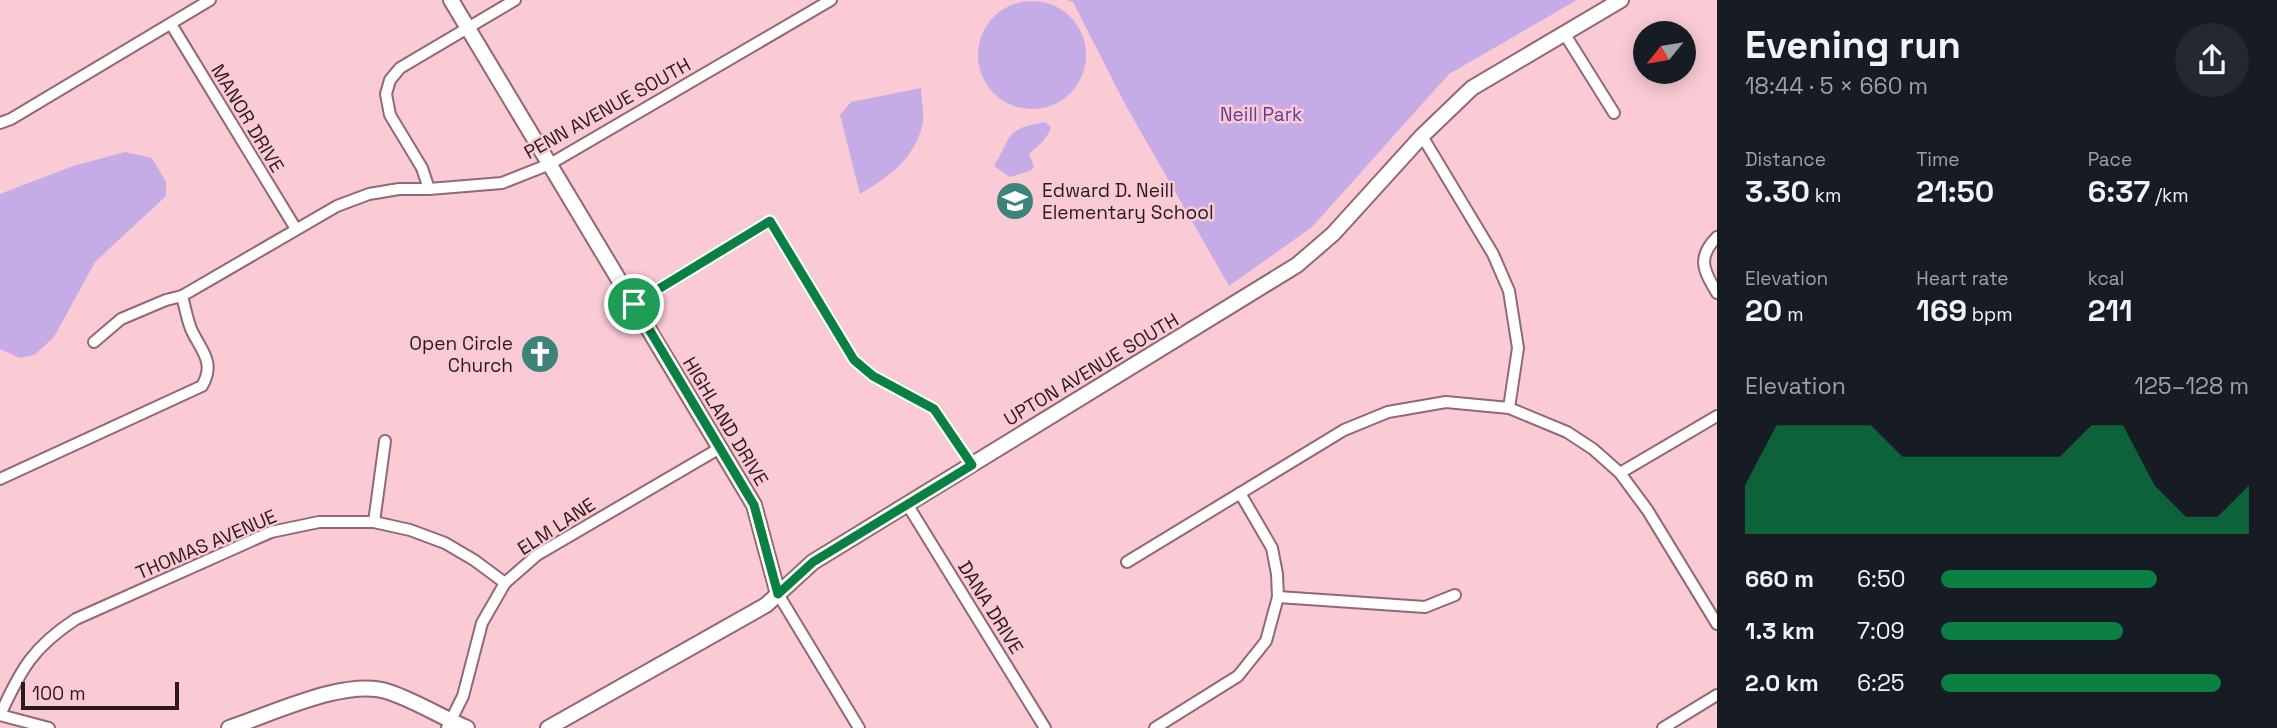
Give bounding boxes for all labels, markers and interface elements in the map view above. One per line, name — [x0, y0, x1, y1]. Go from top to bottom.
north arrow — [1633, 21, 1696, 84]
map controls — [1633, 21, 1696, 84]
text: Evening run — [1745, 21, 1961, 69]
button: share — [2175, 23, 2249, 97]
street label: PENN AVENUE SOUTH — [519, 52, 695, 165]
street label: MANOR DRIVE — [205, 59, 290, 177]
text: 18:44 · 5 × 660 m — [1745, 71, 1928, 101]
park label: Neill Park — [1220, 102, 1302, 127]
text: Distance — [1745, 147, 1826, 172]
text: Time — [1916, 147, 1960, 172]
text: Pace — [2088, 147, 2132, 172]
text: 3.30 — [1745, 172, 1810, 211]
text: 21:50 — [1916, 172, 1994, 211]
text: 6:37 — [2088, 172, 2150, 211]
place label: Edward D. Neill Elementary School — [1042, 178, 1214, 225]
school or university icon: Edward D. Neill Elementary School — [994, 180, 1036, 222]
text: km — [1810, 183, 1841, 208]
text: /km — [2150, 183, 2188, 208]
text: Elevation — [1745, 266, 1828, 291]
text: Heart rate — [1916, 266, 2009, 291]
text: kcal — [2088, 266, 2124, 291]
pin — [604, 274, 664, 334]
icon: arrive — [615, 285, 653, 323]
text: 20 — [1745, 291, 1782, 330]
text: 169 — [1916, 291, 1967, 330]
text: 211 — [2088, 291, 2133, 330]
text: m — [1782, 302, 1804, 327]
text: bpm — [1967, 302, 2013, 327]
street label: UPTON AVENUE SOUTH — [999, 307, 1183, 432]
place label: Open Circle Church — [409, 331, 513, 378]
church icon: Open Circle Church — [519, 333, 561, 375]
street label: HIGHLAND DRIVE — [677, 352, 774, 490]
text: Elevation — [1745, 371, 1846, 401]
text: 125–128 m — [2134, 371, 2249, 401]
street label: ELM LANE — [513, 492, 600, 561]
street label: THOMAS AVENUE — [132, 504, 280, 585]
street label: DANA DRIVE — [952, 556, 1029, 659]
text: 660 m — [1745, 564, 1814, 594]
text: 6:50 — [1857, 564, 1905, 594]
text: 1.3 km — [1745, 616, 1815, 646]
text: 7:09 — [1857, 616, 1905, 646]
text: 2.0 km — [1745, 668, 1819, 698]
text: 6:25 — [1857, 668, 1905, 698]
scale bar — [21, 679, 178, 711]
text: 100 m — [32, 681, 86, 706]

